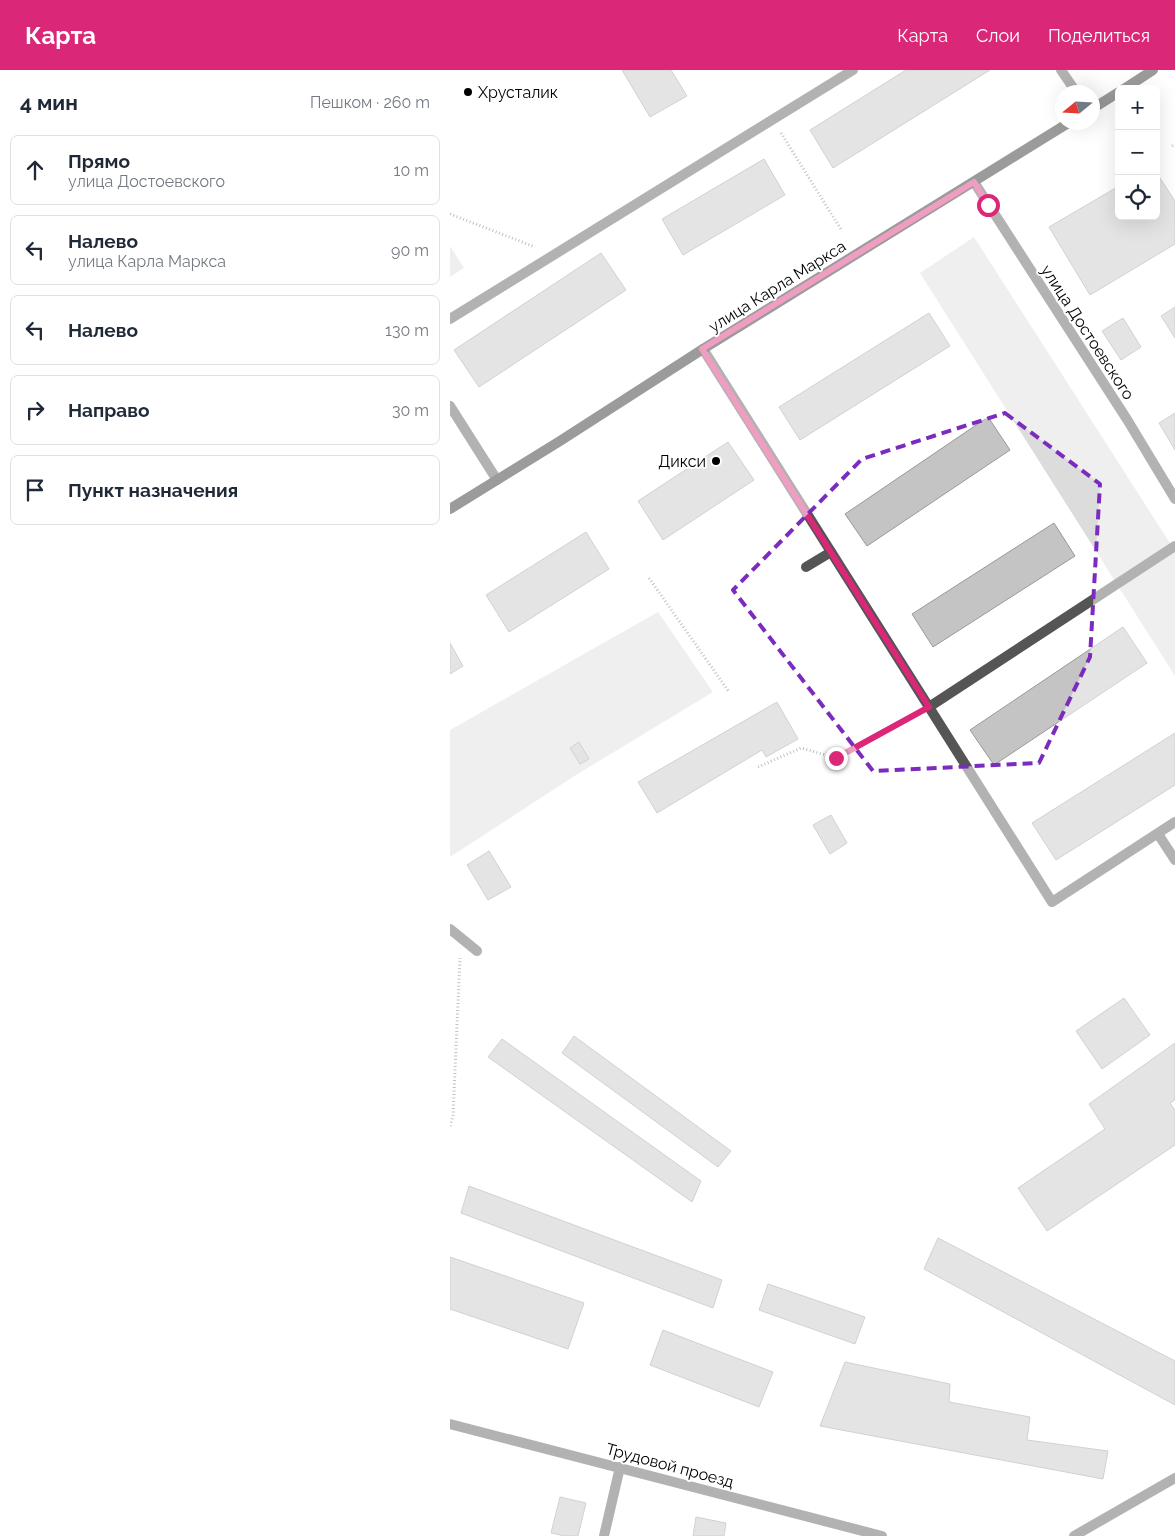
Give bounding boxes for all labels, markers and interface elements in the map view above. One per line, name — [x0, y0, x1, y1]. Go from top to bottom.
text: Карта — [25, 21, 96, 50]
text: Карта — [897, 25, 948, 46]
text: Слои — [976, 25, 1020, 46]
text: Поделиться — [1048, 25, 1150, 46]
place label: Хрусталик — [478, 83, 558, 102]
north arrow — [1055, 85, 1100, 130]
map controls — [1115, 85, 1160, 220]
button: + — [1115, 85, 1160, 130]
marker: Хрусталик — [462, 86, 474, 98]
text: 4 мин — [20, 90, 78, 115]
text: Пешком · 260 m — [310, 93, 430, 112]
button: − — [1115, 130, 1160, 175]
text: Прямо — [68, 150, 130, 172]
icon: ahead — [21, 156, 49, 184]
text: 10 m — [394, 161, 429, 180]
text: улица Достоевского — [68, 172, 225, 191]
button: locate — [1115, 175, 1160, 220]
route start — [977, 194, 1000, 217]
text: Налево — [68, 230, 138, 252]
icon: left — [21, 236, 49, 264]
street label: улица Карла Маркса — [705, 237, 849, 336]
text: 90 m — [391, 241, 429, 260]
text: улица Карла Маркса — [68, 252, 226, 271]
street label: улица Достоевского — [1037, 261, 1138, 403]
icon: left — [21, 316, 49, 344]
text: Налево — [68, 319, 138, 341]
text: 130 m — [385, 321, 429, 340]
icon: right — [21, 396, 49, 424]
text: Направо — [68, 399, 149, 421]
text: 30 m — [392, 401, 429, 420]
place label: Дикси — [658, 452, 706, 471]
marker: Дикси — [710, 455, 722, 467]
icon: arrive — [21, 476, 49, 504]
text: Пункт назначения — [68, 479, 238, 501]
route end — [825, 747, 848, 770]
street label: Трудовой проезд — [604, 1439, 736, 1492]

